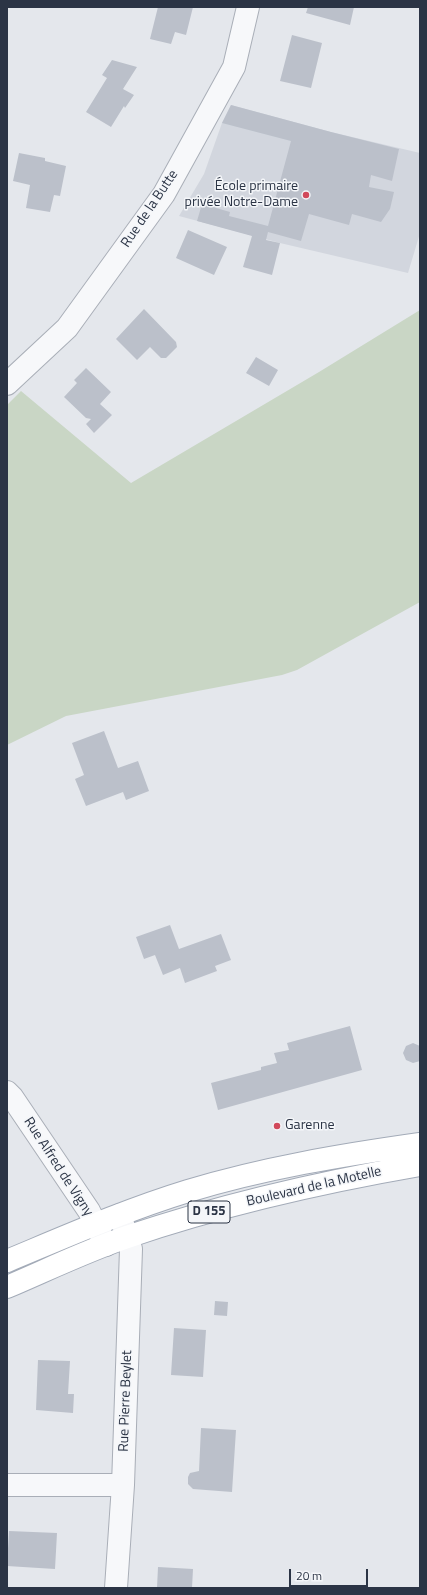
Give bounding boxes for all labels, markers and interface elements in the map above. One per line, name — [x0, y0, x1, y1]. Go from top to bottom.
street label: Rue de la Butte — [118, 167, 182, 251]
place label: École primaire privée Notre-Dame — [185, 179, 298, 212]
marker: École primaire privée Notre-Dame — [301, 190, 311, 200]
street label: Rue Alfred de Vigny — [20, 1114, 96, 1220]
place label: Garenne — [285, 1118, 335, 1134]
marker: Garenne — [272, 1121, 282, 1131]
street label: Boulevard de la Motelle — [245, 1163, 383, 1211]
road number: D 155 — [188, 1201, 230, 1223]
street label: Rue Pierre Beylet — [116, 1350, 136, 1452]
scale bar — [291, 1561, 370, 1587]
text: 20 m — [296, 1566, 322, 1585]

